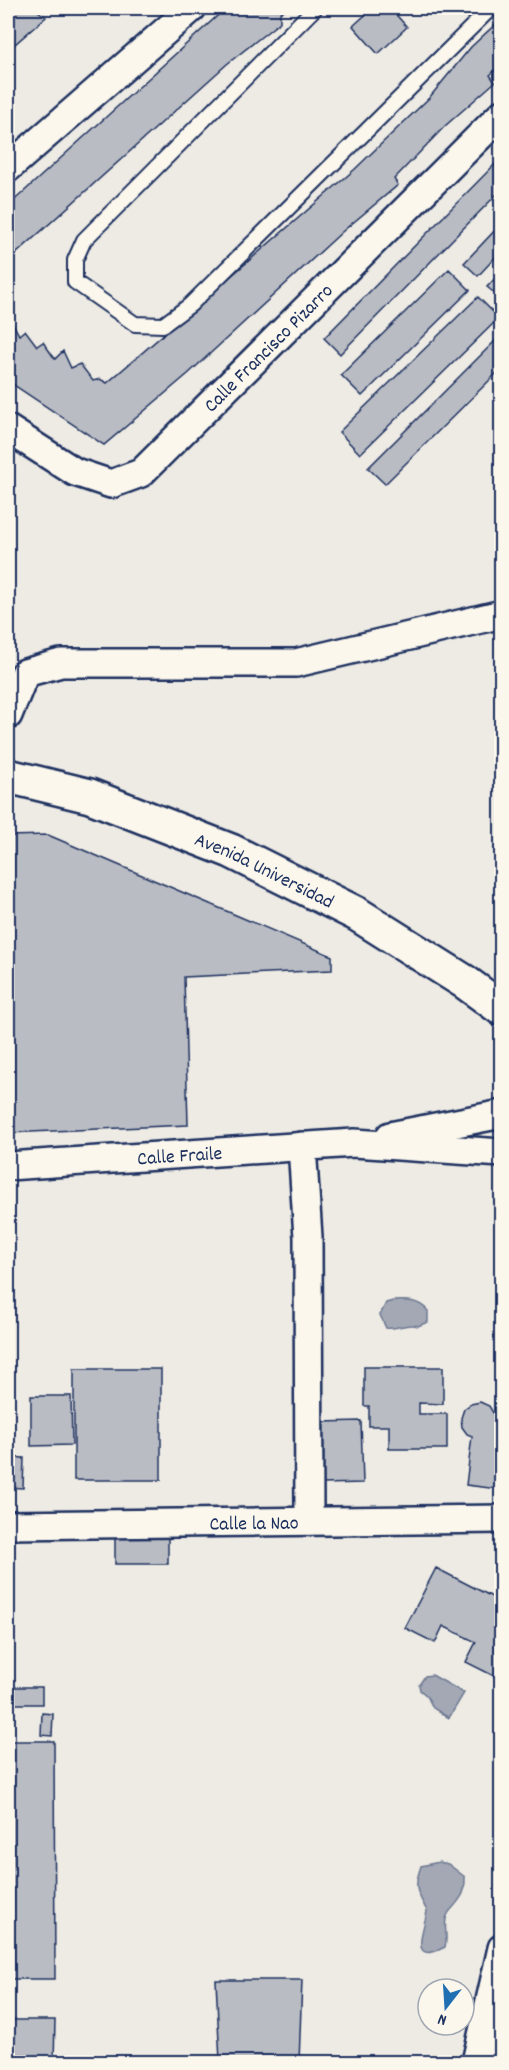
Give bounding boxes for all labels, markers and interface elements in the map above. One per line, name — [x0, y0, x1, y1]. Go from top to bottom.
street label: Calle Francisco Pizarro — [199, 278, 341, 420]
street label: Avenida Universidad — [190, 827, 338, 917]
street label: Calle Fraile — [136, 1141, 223, 1174]
street label: Calle la Nao — [209, 1510, 299, 1540]
north arrow — [416, 1977, 476, 2037]
text: N — [435, 2007, 449, 2031]

